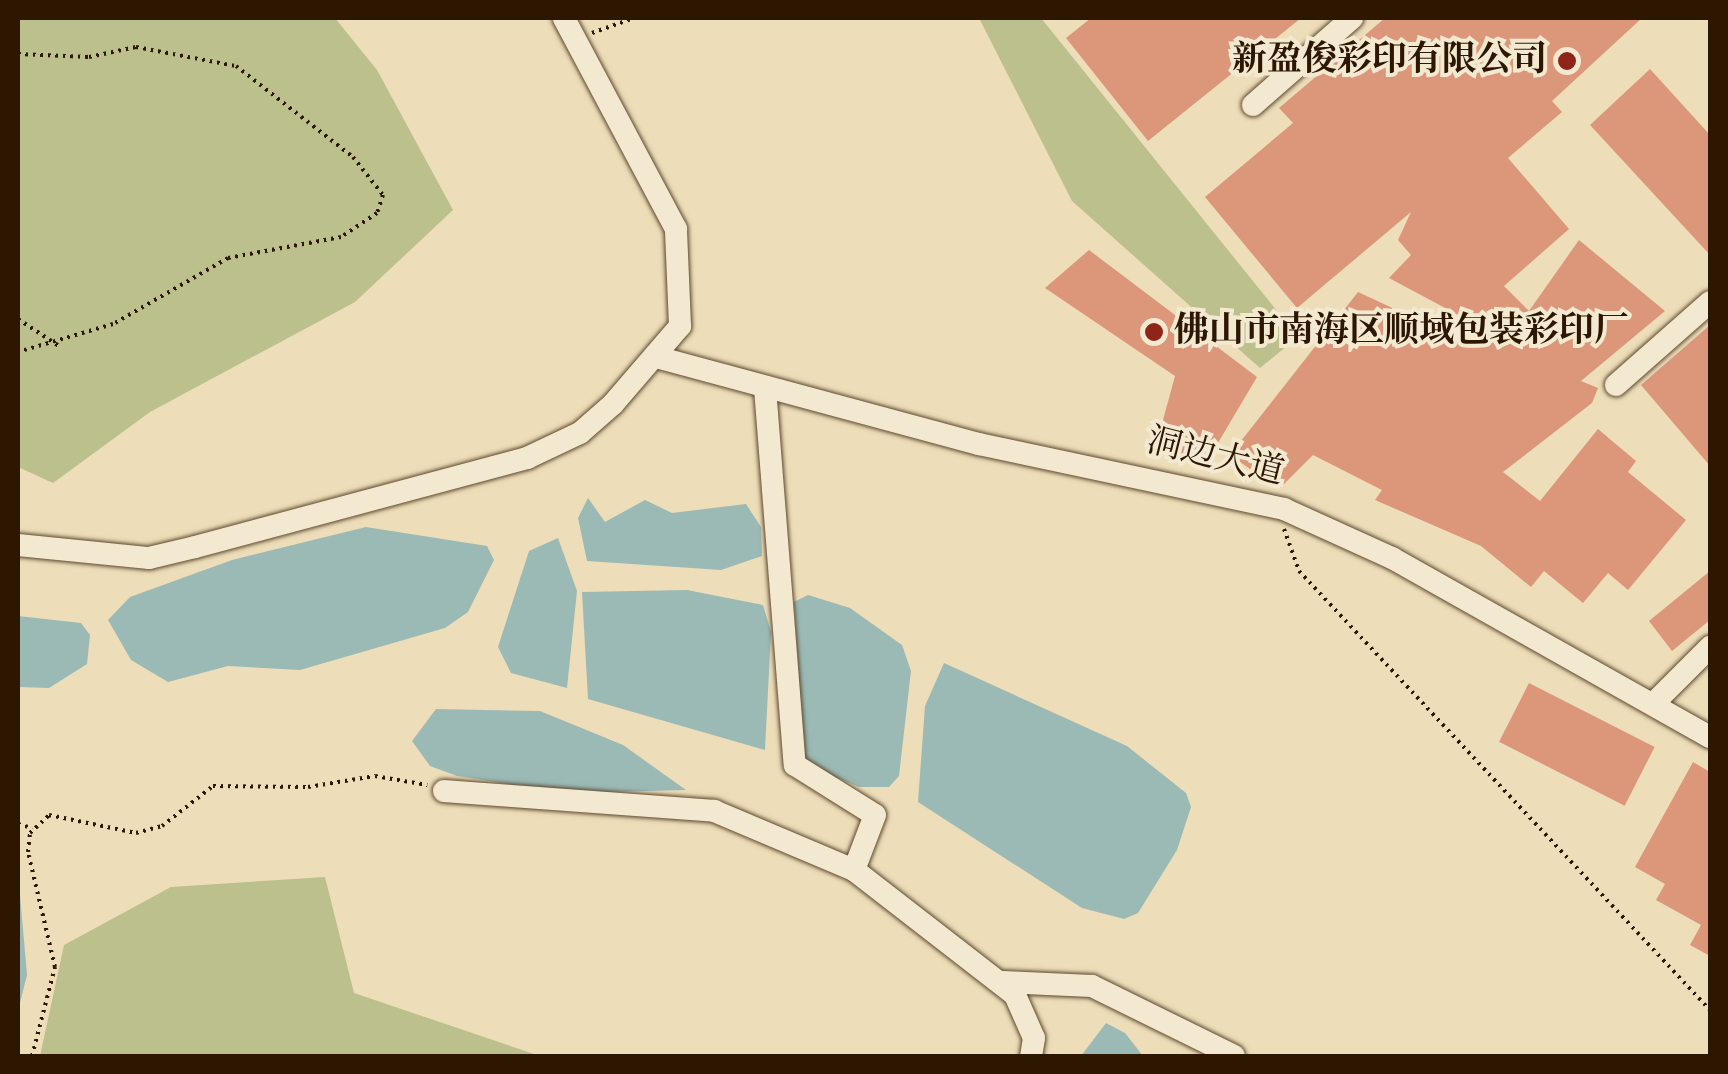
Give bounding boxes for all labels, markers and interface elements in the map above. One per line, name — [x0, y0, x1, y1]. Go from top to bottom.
place label: 新盈俊彩印有限公司 — [1232, 40, 1547, 82]
marker: 新盈俊彩印有限公司 — [1556, 50, 1578, 72]
place label: 佛山市南海区顺域包装彩印厂 — [1174, 311, 1629, 353]
marker: 佛山市南海区顺域包装彩印厂 — [1143, 321, 1165, 343]
street label: 洞边大道 — [1142, 421, 1288, 495]

